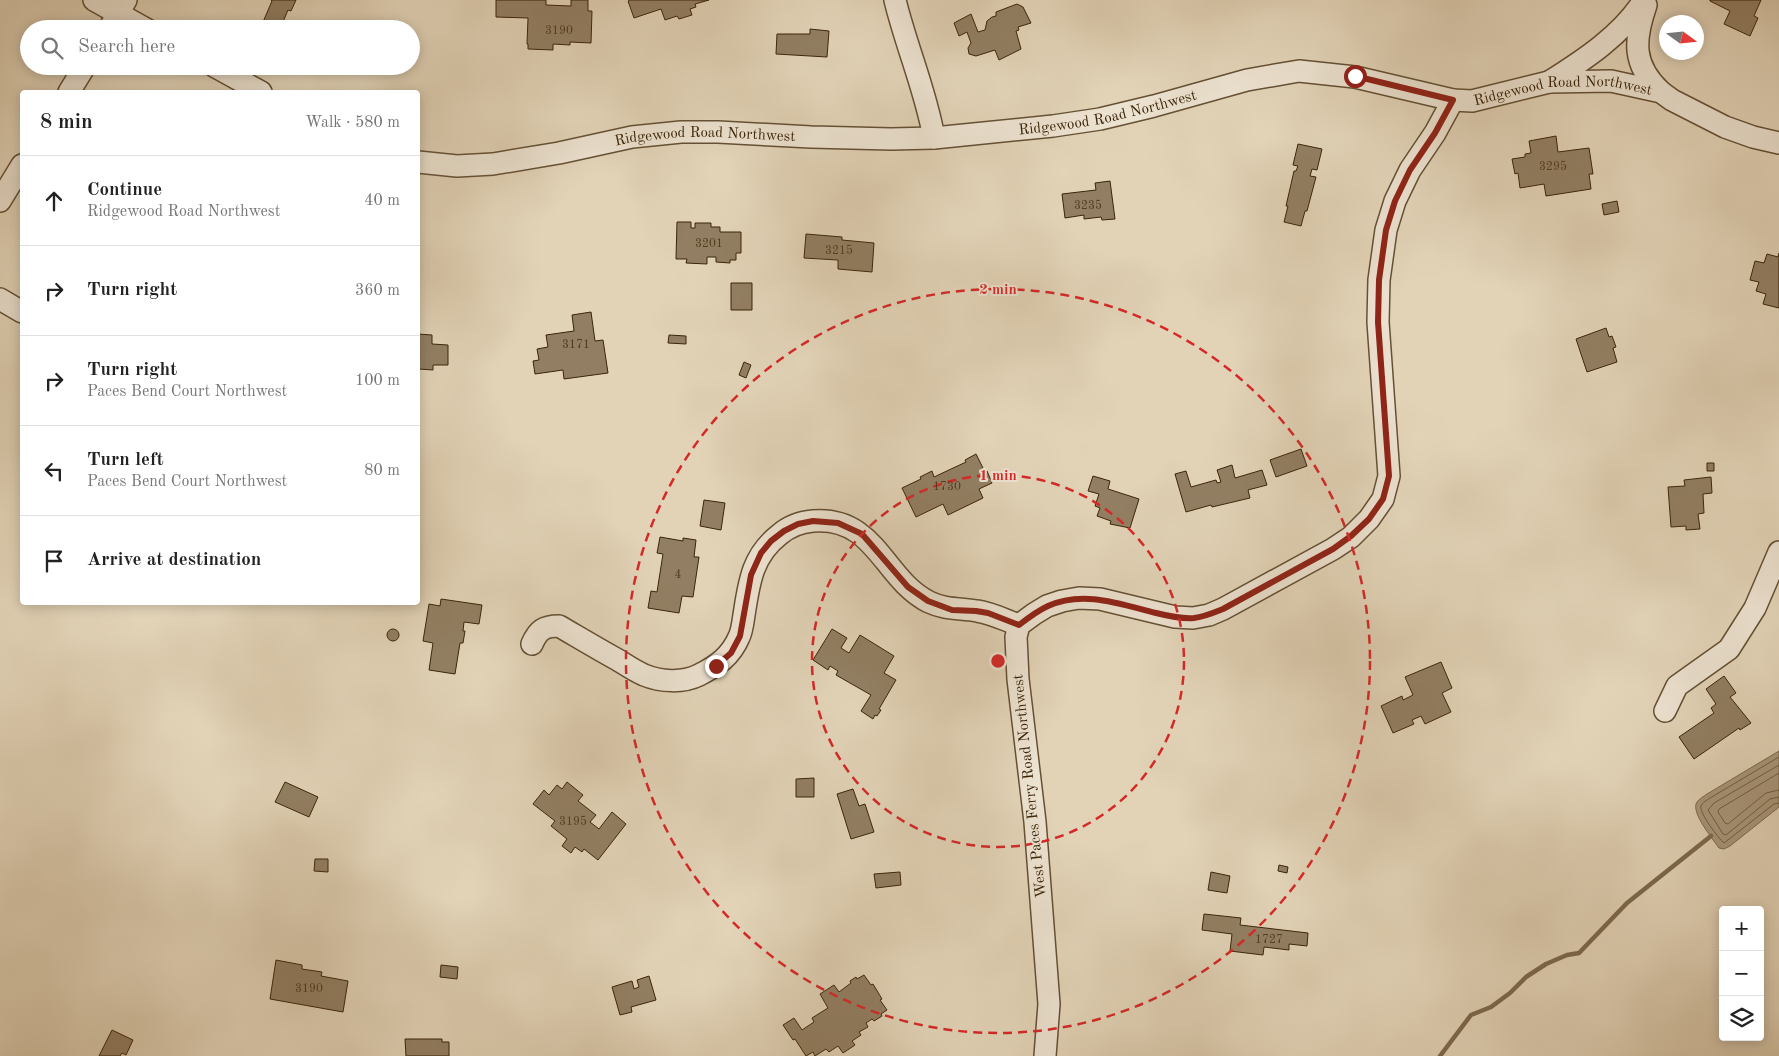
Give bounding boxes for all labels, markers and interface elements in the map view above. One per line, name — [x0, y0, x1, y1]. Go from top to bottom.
north arrow — [1659, 15, 1704, 60]
search box — [20, 20, 420, 75]
house number: 3190 — [545, 25, 573, 37]
icon: search — [38, 34, 66, 62]
text: Search here — [78, 38, 175, 57]
route start — [1344, 65, 1367, 88]
street label: Ridgewood Road Northwest — [1472, 75, 1653, 109]
street label: Ridgewood Road Northwest — [1018, 88, 1199, 138]
text: 8 min — [40, 112, 93, 133]
text: Walk · 580 m — [305, 115, 400, 131]
street label: Ridgewood Road Northwest — [614, 126, 796, 150]
house number: 3295 — [1539, 160, 1567, 173]
text: Continue — [87, 181, 162, 200]
icon: ahead — [40, 187, 68, 215]
text: 40 m — [364, 193, 400, 209]
house number: 3235 — [1074, 199, 1102, 212]
text: Ridgewood Road Northwest — [87, 204, 280, 220]
house number: 3201 — [695, 238, 723, 250]
house number: 3215 — [825, 244, 853, 257]
icon: right — [40, 277, 68, 305]
text: Turn right — [87, 281, 177, 300]
text: 360 m — [355, 283, 400, 299]
text: 2 min — [979, 283, 1017, 298]
house number: 3171 — [562, 339, 590, 351]
text: Turn right — [87, 361, 177, 380]
icon: right — [40, 367, 68, 395]
text: 100 m — [355, 373, 400, 389]
text: Paces Bend Court Northwest — [87, 384, 287, 400]
text: Turn left — [87, 451, 164, 470]
icon: left — [40, 457, 68, 485]
text: 80 m — [364, 463, 400, 479]
text: 1 min — [979, 469, 1017, 484]
text: Paces Bend Court Northwest — [87, 474, 287, 490]
house number: 1730 — [933, 481, 961, 493]
icon: arrive — [40, 547, 68, 575]
text: Arrive at destination — [87, 551, 261, 570]
house number: 4 — [675, 569, 682, 581]
centre of rings — [989, 652, 1007, 670]
route end — [705, 655, 728, 678]
street label: West Paces Ferry Road Northwest — [1011, 673, 1050, 898]
house number: 3195 — [559, 815, 587, 828]
map controls — [1719, 906, 1764, 1041]
button: + — [1719, 906, 1764, 951]
house number: 1727 — [1255, 934, 1283, 946]
button: − — [1719, 951, 1764, 996]
house number: 3190 — [295, 983, 323, 995]
button: layers — [1719, 996, 1764, 1041]

